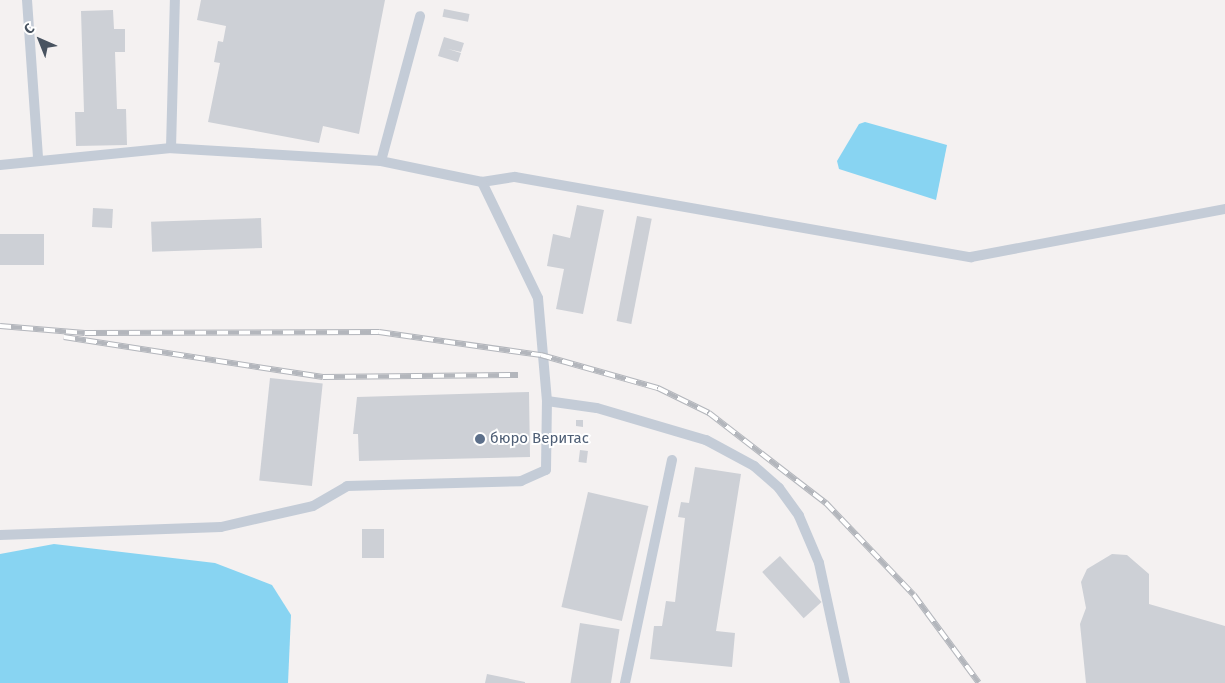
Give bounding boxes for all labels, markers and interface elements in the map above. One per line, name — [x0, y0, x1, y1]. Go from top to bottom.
north arrow — [15, 15, 65, 65]
text: С — [20, 20, 38, 38]
place label: бюро Веритас — [490, 430, 589, 448]
marker: бюро Веритас — [474, 433, 486, 445]

